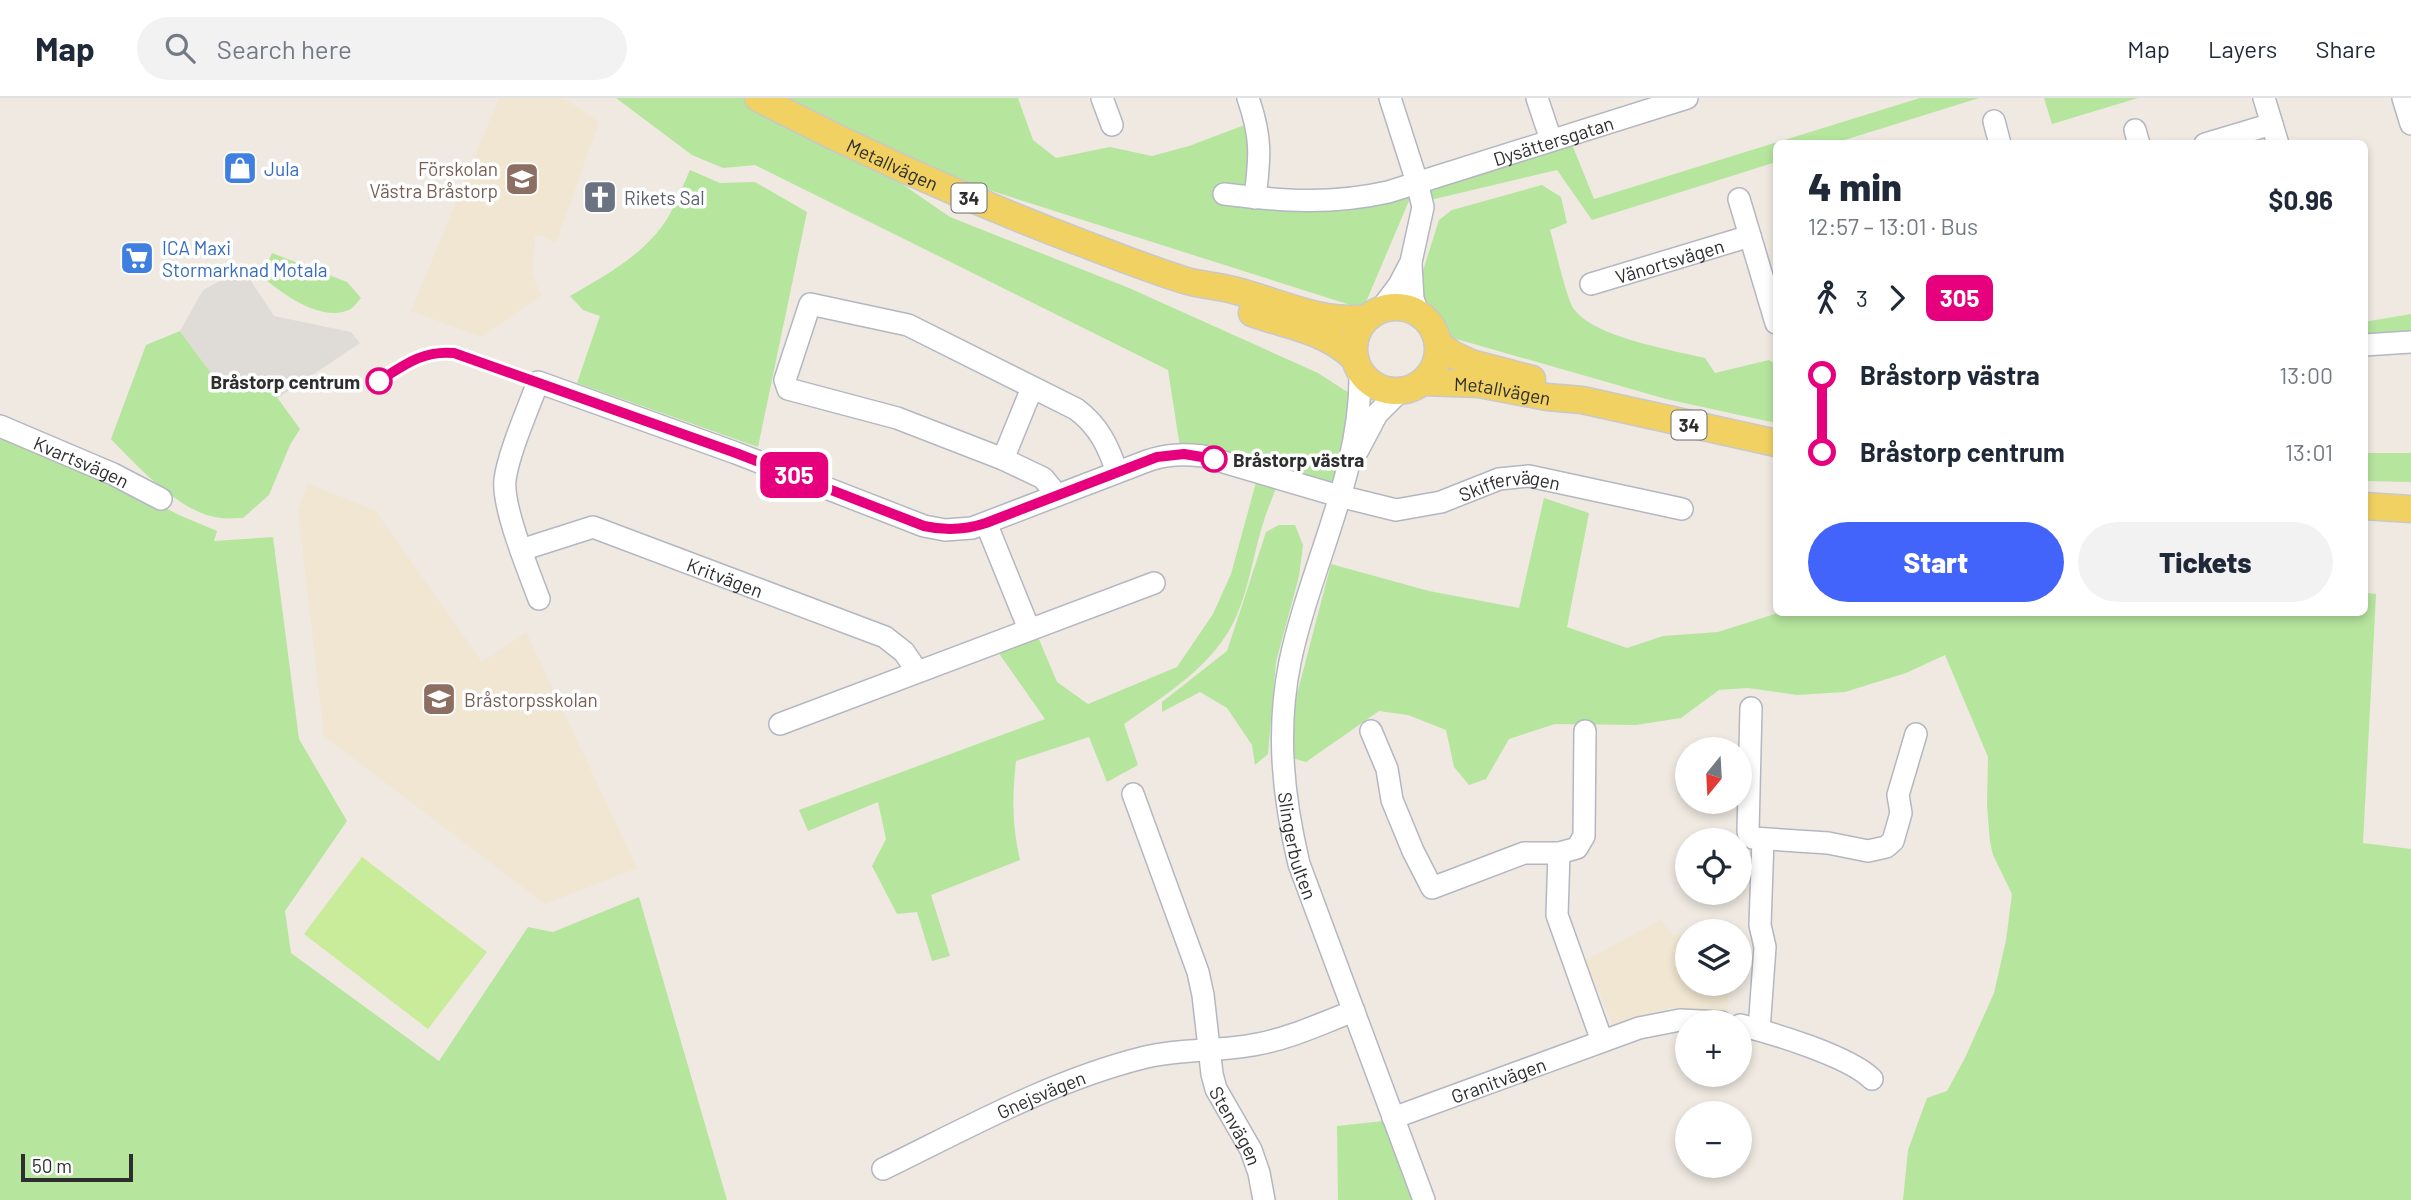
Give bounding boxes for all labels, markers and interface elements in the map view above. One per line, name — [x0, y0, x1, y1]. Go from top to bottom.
search box — [137, 17, 627, 80]
text: Map — [35, 28, 95, 68]
icon: search — [161, 29, 199, 67]
text: Search here — [217, 33, 352, 64]
text: Map — [2127, 34, 2170, 63]
text: Layers — [2208, 34, 2277, 63]
text: Share — [2315, 34, 2376, 63]
street label: Dysättersgatan — [1490, 110, 1616, 170]
street label: Metallvägen — [843, 133, 942, 195]
shop icon: Jula — [221, 149, 259, 187]
place label: Jula — [264, 157, 299, 180]
place label: Förskolan Västra Bråstorp — [370, 157, 498, 202]
school or university icon: Förskolan Västra Bråstorp — [503, 160, 541, 198]
text: 4 min — [1808, 163, 1902, 209]
church icon: Rikets Sal — [581, 178, 619, 216]
road number: 34 — [951, 184, 986, 212]
text: $0.96 — [2269, 184, 2333, 215]
place label: Rikets Sal — [624, 186, 705, 209]
text: 12:57 – 13:01 · Bus — [1808, 212, 1978, 240]
street label: Vänortsvägen — [1612, 233, 1727, 288]
place label: ICA Maxi Stormarknad Motala — [162, 236, 328, 281]
supermarket icon: ICA Maxi Stormarknad Motala — [118, 239, 156, 277]
icon: walk — [1808, 279, 1846, 317]
icon: forward — [1878, 279, 1916, 317]
text: 305 — [1940, 283, 1979, 312]
text: 3 — [1856, 284, 1868, 312]
text: Bråstorp västra — [1860, 359, 2040, 390]
text: 13:00 — [2279, 361, 2333, 389]
marker: Bråstorp centrum — [366, 368, 392, 394]
place label: Bråstorp centrum — [210, 370, 360, 393]
street label: Metallvägen — [1454, 372, 1553, 409]
road number: 34 — [1672, 410, 1706, 440]
street label: Kvartsvägen — [31, 430, 133, 492]
text: Bråstorp centrum — [1860, 436, 2065, 467]
text: 13:01 — [2285, 438, 2333, 466]
marker: Bråstorp västra — [1201, 446, 1227, 472]
place label: Bråstorp västra — [1233, 448, 1364, 471]
line badge: 305 — [754, 452, 834, 498]
text: 305 — [774, 460, 814, 489]
street label: Skiffervägen — [1455, 464, 1563, 505]
button: Start — [1808, 522, 2064, 602]
button: Tickets — [2078, 522, 2333, 602]
street label: Kritvägen — [684, 552, 767, 602]
school or university icon: Bråstorpsskolan — [420, 680, 458, 718]
place label: Bråstorpsskolan — [464, 688, 598, 711]
north arrow — [1675, 737, 1752, 814]
map controls — [1675, 737, 1752, 1178]
street label: Slingerbulten — [1274, 790, 1323, 902]
button: locate — [1675, 828, 1752, 905]
button: layers — [1675, 919, 1752, 996]
button: + — [1675, 1010, 1752, 1087]
street label: Granitvägen — [1448, 1052, 1549, 1107]
street label: Gnejsvägen — [993, 1065, 1088, 1123]
street label: Stenvägen — [1205, 1082, 1267, 1168]
button: − — [1675, 1101, 1752, 1178]
scale bar — [21, 1151, 133, 1183]
text: 50 m — [32, 1154, 72, 1177]

